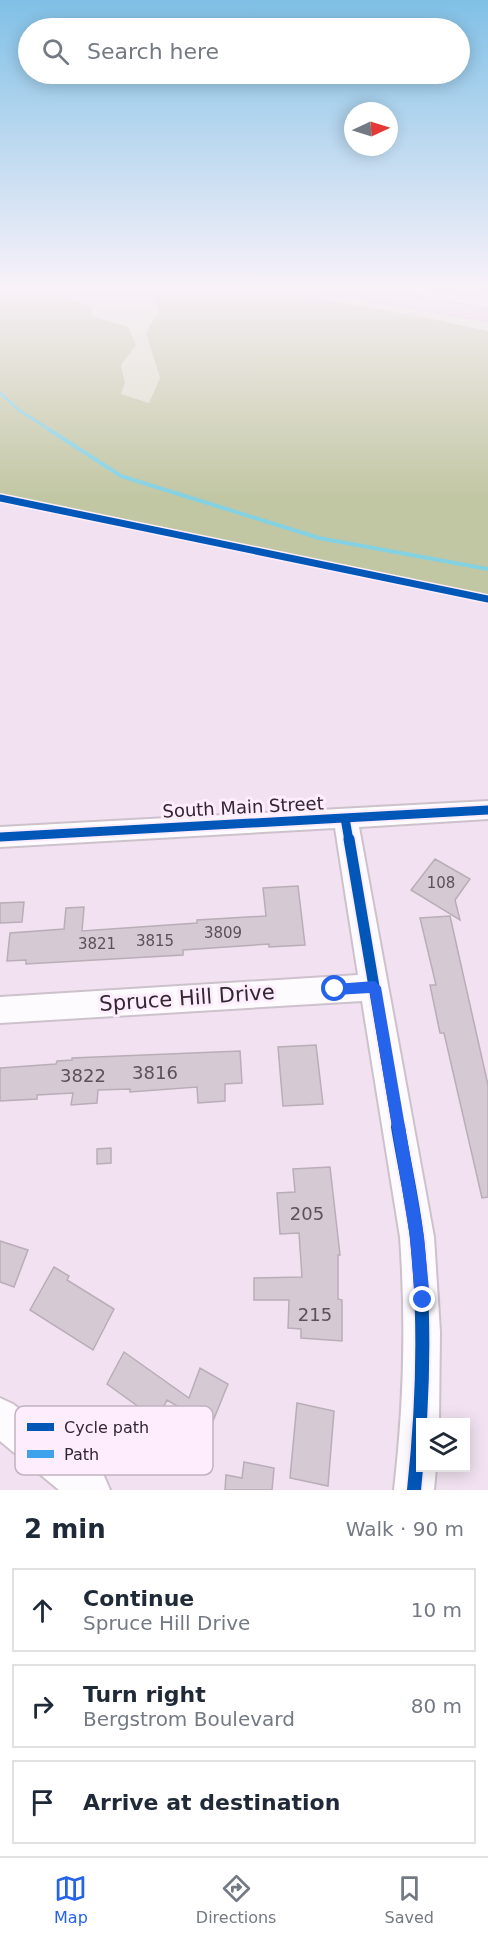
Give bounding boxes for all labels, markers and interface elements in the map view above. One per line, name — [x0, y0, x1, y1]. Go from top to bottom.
search box — [18, 18, 470, 84]
icon: search — [39, 35, 72, 68]
text: Search here — [87, 39, 219, 64]
north arrow — [344, 102, 398, 156]
street label: South Main Street — [162, 792, 324, 822]
house number: 108 — [427, 874, 455, 892]
house number: 3809 — [204, 924, 242, 942]
house number: 3815 — [136, 932, 174, 950]
house number: 3821 — [78, 935, 116, 953]
route start — [321, 975, 347, 1001]
street label: Spruce Hill Drive — [99, 980, 275, 1016]
house number: 3816 — [132, 1062, 178, 1083]
house number: 3822 — [60, 1065, 106, 1086]
house number: 205 — [290, 1203, 324, 1224]
route end — [409, 1286, 435, 1312]
house number: 215 — [298, 1304, 332, 1325]
legend — [15, 1406, 213, 1475]
text: Cycle path — [64, 1418, 149, 1437]
map controls — [416, 1418, 470, 1472]
button: layers — [416, 1418, 470, 1472]
text: Path — [64, 1445, 99, 1464]
text: 2 min — [24, 1514, 106, 1544]
text: Walk · 90 m — [346, 1517, 464, 1541]
text: Continue — [83, 1586, 194, 1611]
icon: ahead — [26, 1594, 59, 1627]
text: 10 m — [411, 1598, 462, 1622]
text: Spruce Hill Drive — [83, 1611, 250, 1635]
text: Turn right — [83, 1682, 206, 1707]
icon: right — [26, 1690, 59, 1723]
text: 80 m — [411, 1694, 462, 1718]
text: Bergstrom Boulevard — [83, 1707, 295, 1731]
icon: arrive — [26, 1786, 59, 1819]
text: Arrive at destination — [83, 1790, 340, 1815]
tab: Map — [54, 1872, 88, 1927]
tab: Directions — [196, 1872, 276, 1927]
tab: Saved — [385, 1872, 434, 1927]

